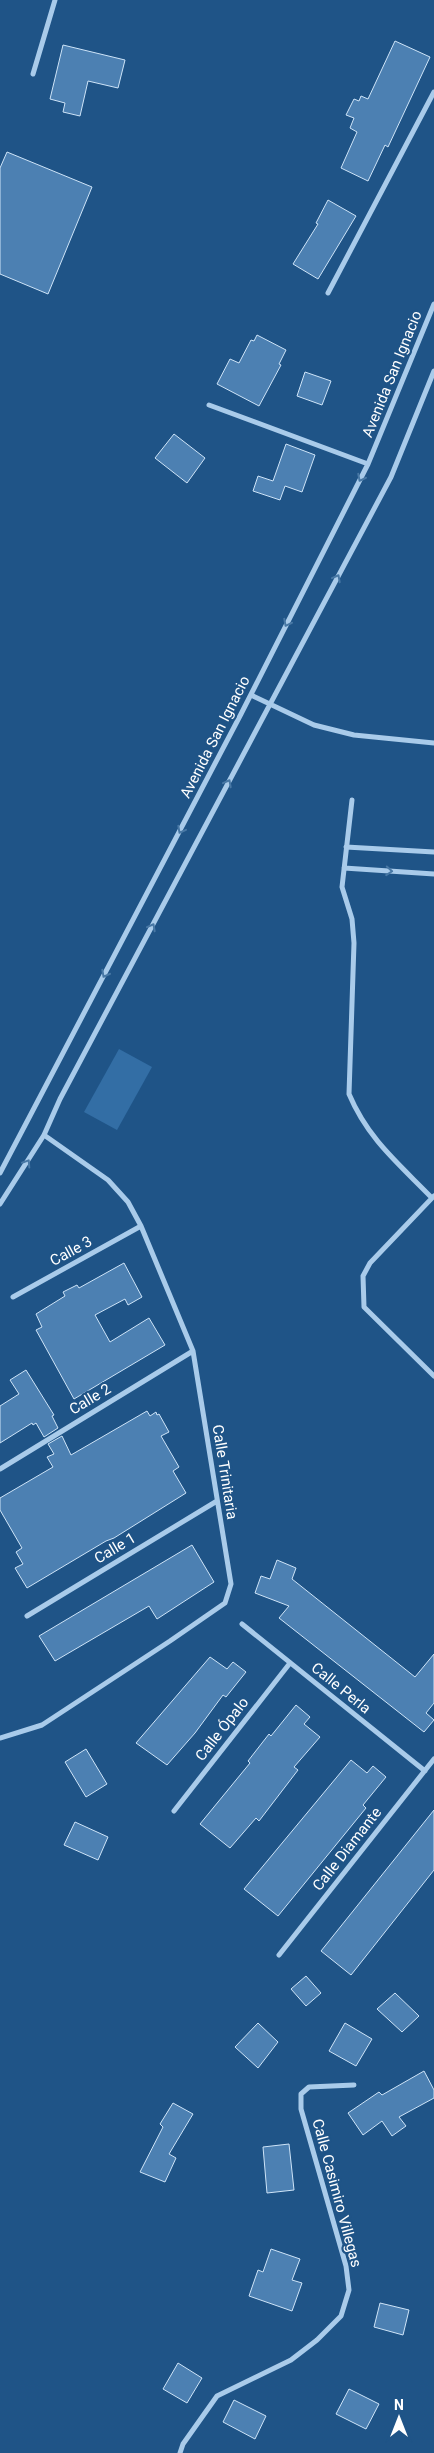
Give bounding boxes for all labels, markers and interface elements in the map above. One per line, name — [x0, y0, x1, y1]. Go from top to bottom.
street label: Avenida San Ignacio — [358, 308, 426, 440]
one-way arrow — [357, 473, 367, 482]
one-way arrow — [331, 574, 341, 583]
one-way arrow — [283, 618, 293, 627]
street label: Avenida San Ignacio — [176, 673, 254, 801]
one-way arrow — [222, 779, 232, 788]
one-way arrow — [177, 825, 187, 834]
one-way arrow — [385, 866, 393, 877]
one-way arrow — [146, 923, 156, 932]
one-way arrow — [101, 969, 111, 978]
one-way arrow — [21, 1159, 30, 1169]
street label: Calle 3 — [47, 1232, 95, 1270]
street label: Calle 2 — [66, 1380, 114, 1418]
street label: Calle Trinitaria — [209, 1423, 241, 1521]
street label: Calle 1 — [91, 1529, 139, 1567]
street label: Calle Perla — [308, 1659, 374, 1717]
street label: Calle Ópalo — [192, 1694, 252, 1764]
street label: Calle Diamante — [309, 1804, 385, 1894]
street label: Calle Casimiro Villegas — [309, 2117, 365, 2269]
north arrow — [374, 2393, 424, 2443]
text: N — [394, 2397, 404, 2413]

